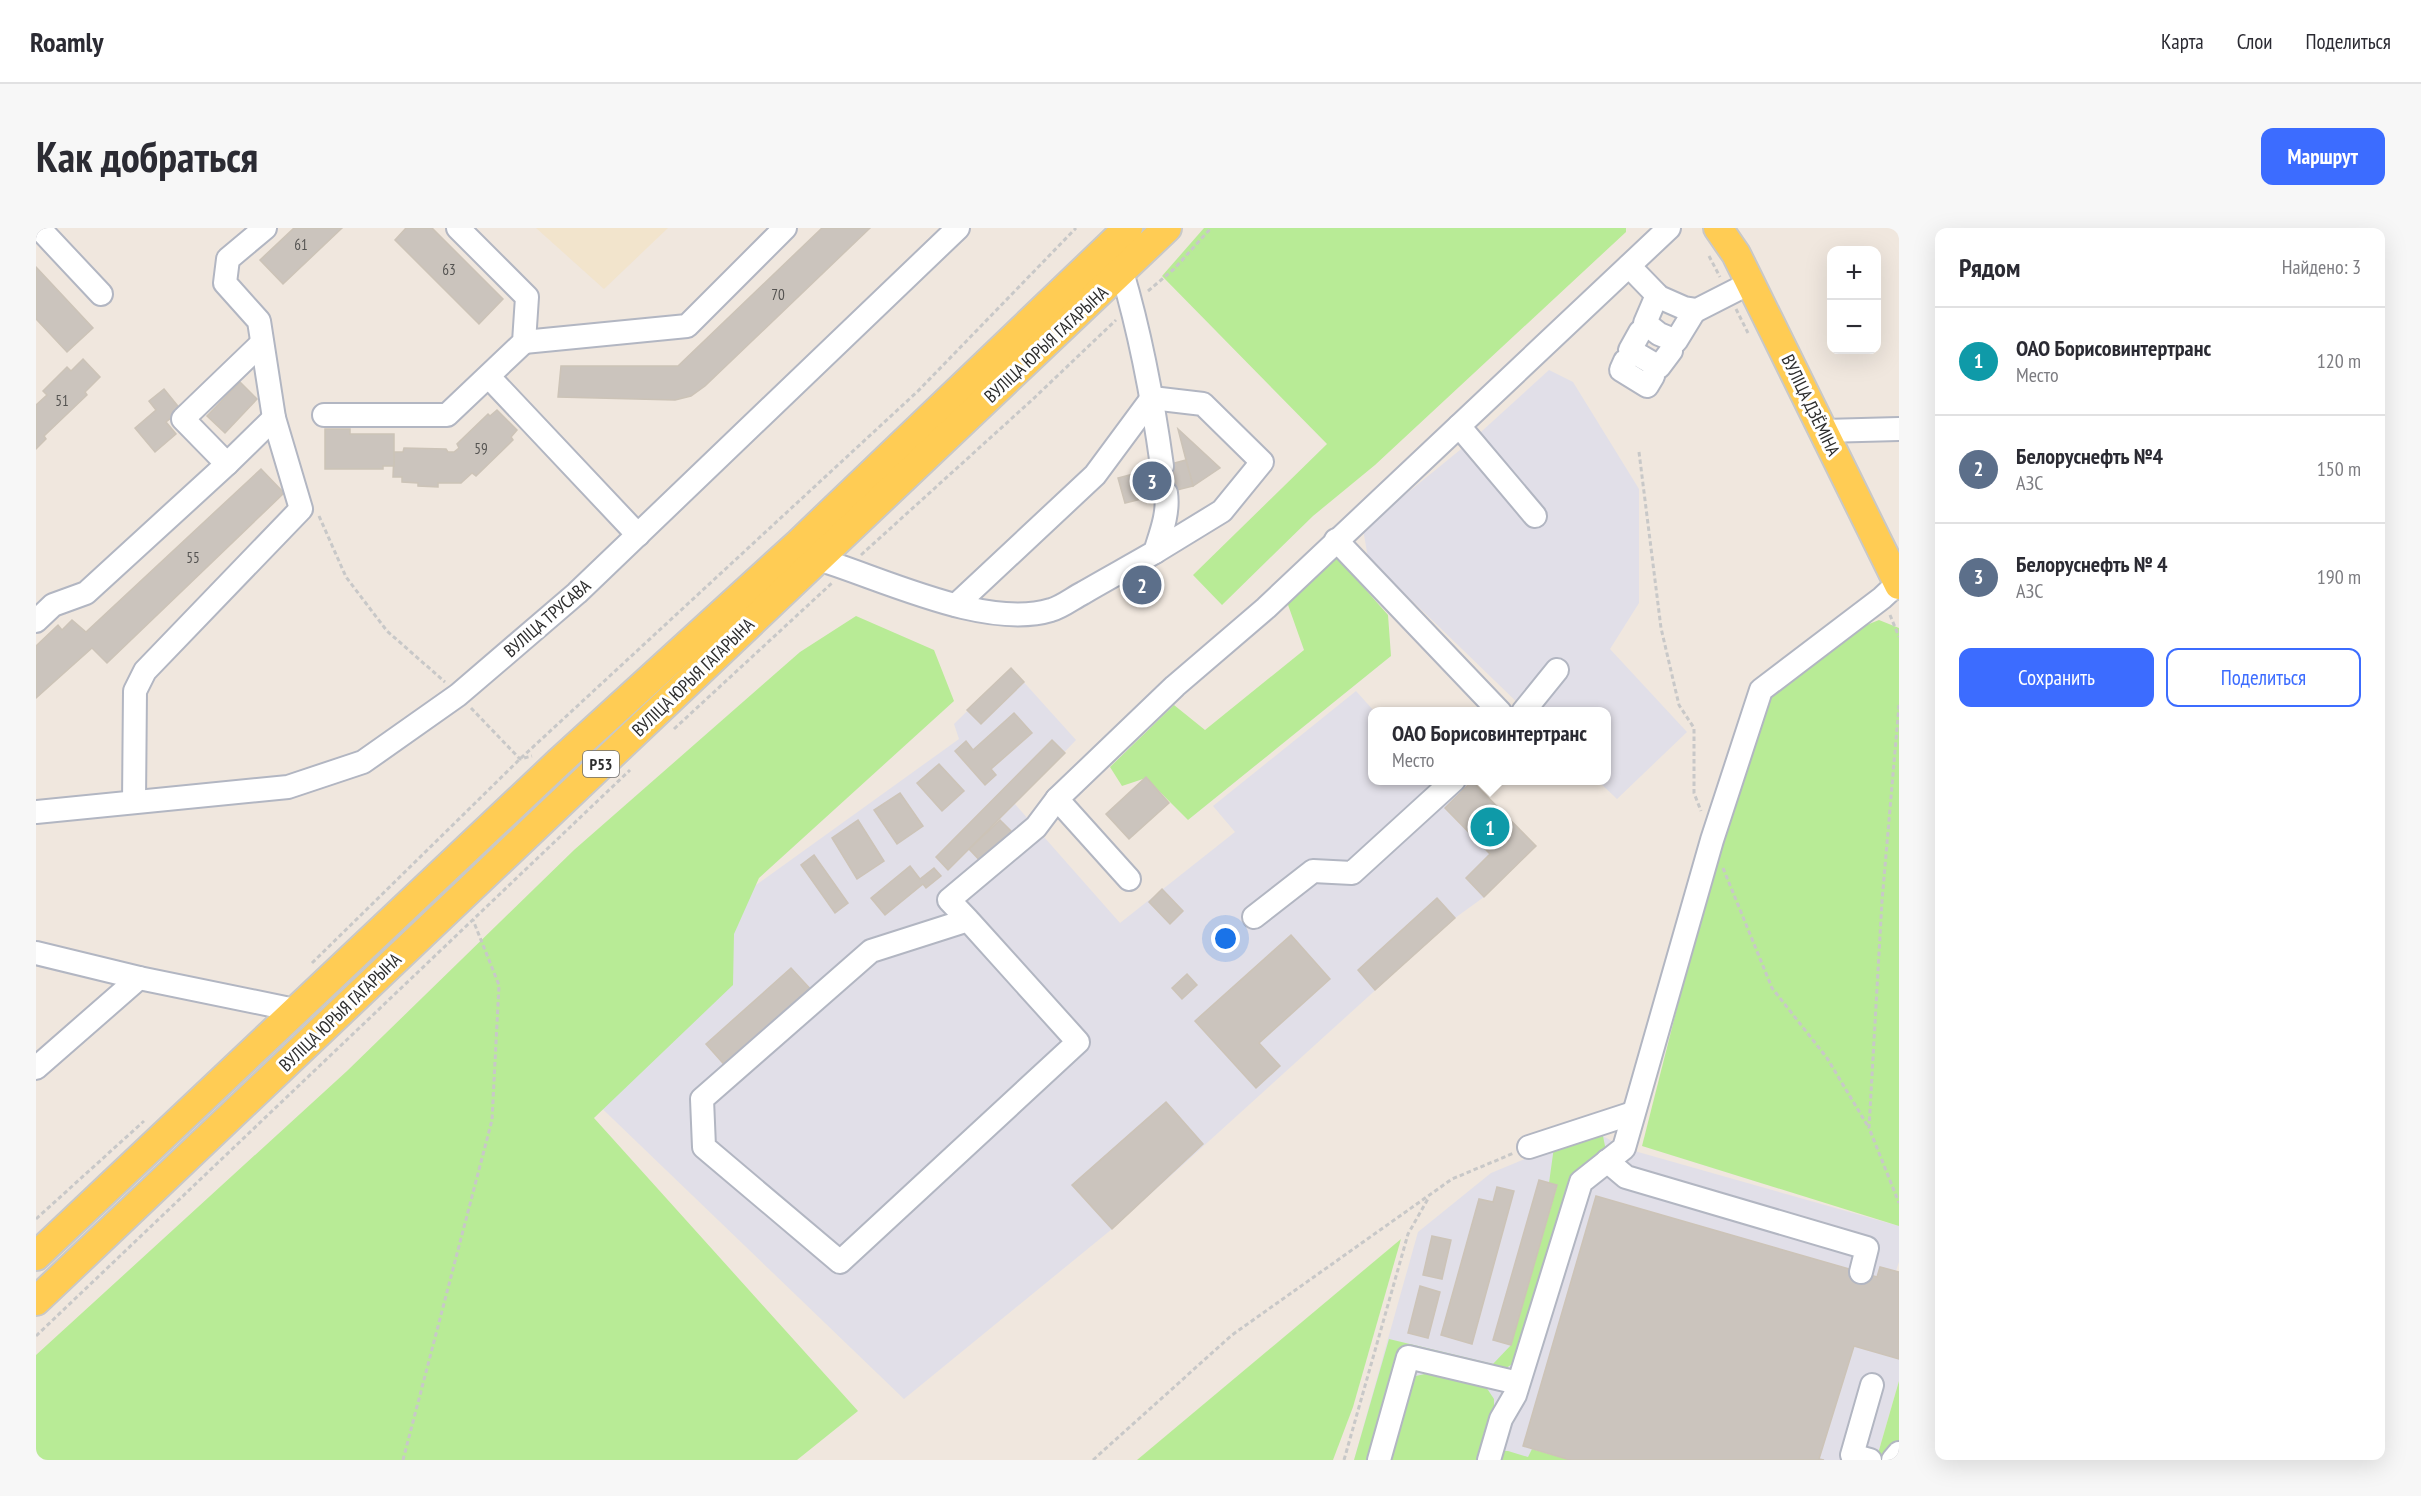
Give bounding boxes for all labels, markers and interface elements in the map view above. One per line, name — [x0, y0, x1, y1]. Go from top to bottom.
text: Roamly — [30, 23, 104, 60]
text: Карта — [2161, 28, 2204, 55]
text: Слои — [2237, 28, 2272, 55]
text: Поделиться — [2305, 28, 2391, 55]
button: Маршрут — [2261, 128, 2385, 185]
text: Как добраться — [36, 129, 258, 184]
house number: 61 — [294, 235, 308, 254]
map controls — [1827, 246, 1881, 354]
button: + — [1827, 246, 1881, 300]
text: Рядом — [1959, 251, 2020, 284]
text: Найдено: 3 — [2282, 254, 2361, 280]
house number: 63 — [442, 260, 456, 279]
street label: ВУЛІЦА ЮРЫЯ ГАГАРЫНА — [979, 280, 1113, 407]
house number: 70 — [771, 285, 785, 304]
button: − — [1827, 300, 1881, 354]
text: ОАО Борисовинтертранс — [2016, 334, 2211, 362]
text: 1 — [1974, 348, 1983, 374]
text: 120 m — [2317, 348, 2361, 374]
street label: ВУЛІЦА ДЗЁМІНА — [1777, 350, 1846, 460]
text: Место — [2016, 362, 2059, 388]
house number: 51 — [55, 391, 69, 410]
house number: 59 — [474, 439, 488, 458]
text: Белоруснефть №4 — [2016, 442, 2163, 470]
text: 2 — [1974, 456, 1983, 482]
text: 150 m — [2317, 456, 2361, 482]
pin: 3 — [1132, 458, 1172, 504]
text: АЗС — [2016, 470, 2043, 496]
house number: 55 — [186, 548, 200, 567]
text: Белоруснефть № 4 — [2016, 550, 2168, 578]
pin: 2 — [1122, 562, 1162, 608]
text: 3 — [1974, 564, 1983, 590]
text: 190 m — [2317, 564, 2361, 590]
street label: ВУЛІЦА ТРУСАВА — [499, 574, 596, 662]
text: АЗС — [2016, 578, 2043, 604]
street label: ВУЛІЦА ЮРЫЯ ГАГАРЫНА — [627, 612, 759, 741]
button: Сохранить — [1959, 648, 2154, 707]
button: Поделиться — [2166, 648, 2361, 707]
popup — [1368, 707, 1611, 785]
text: ОАО Борисовинтертранс — [1392, 719, 1587, 747]
text: Место — [1392, 747, 1435, 773]
road number: Р53 — [583, 751, 619, 777]
pin: 1 — [1470, 804, 1510, 850]
your location — [1211, 924, 1240, 953]
street label: ВУЛІЦА ЮРЫЯ ГАГАРЫНА — [274, 947, 406, 1076]

